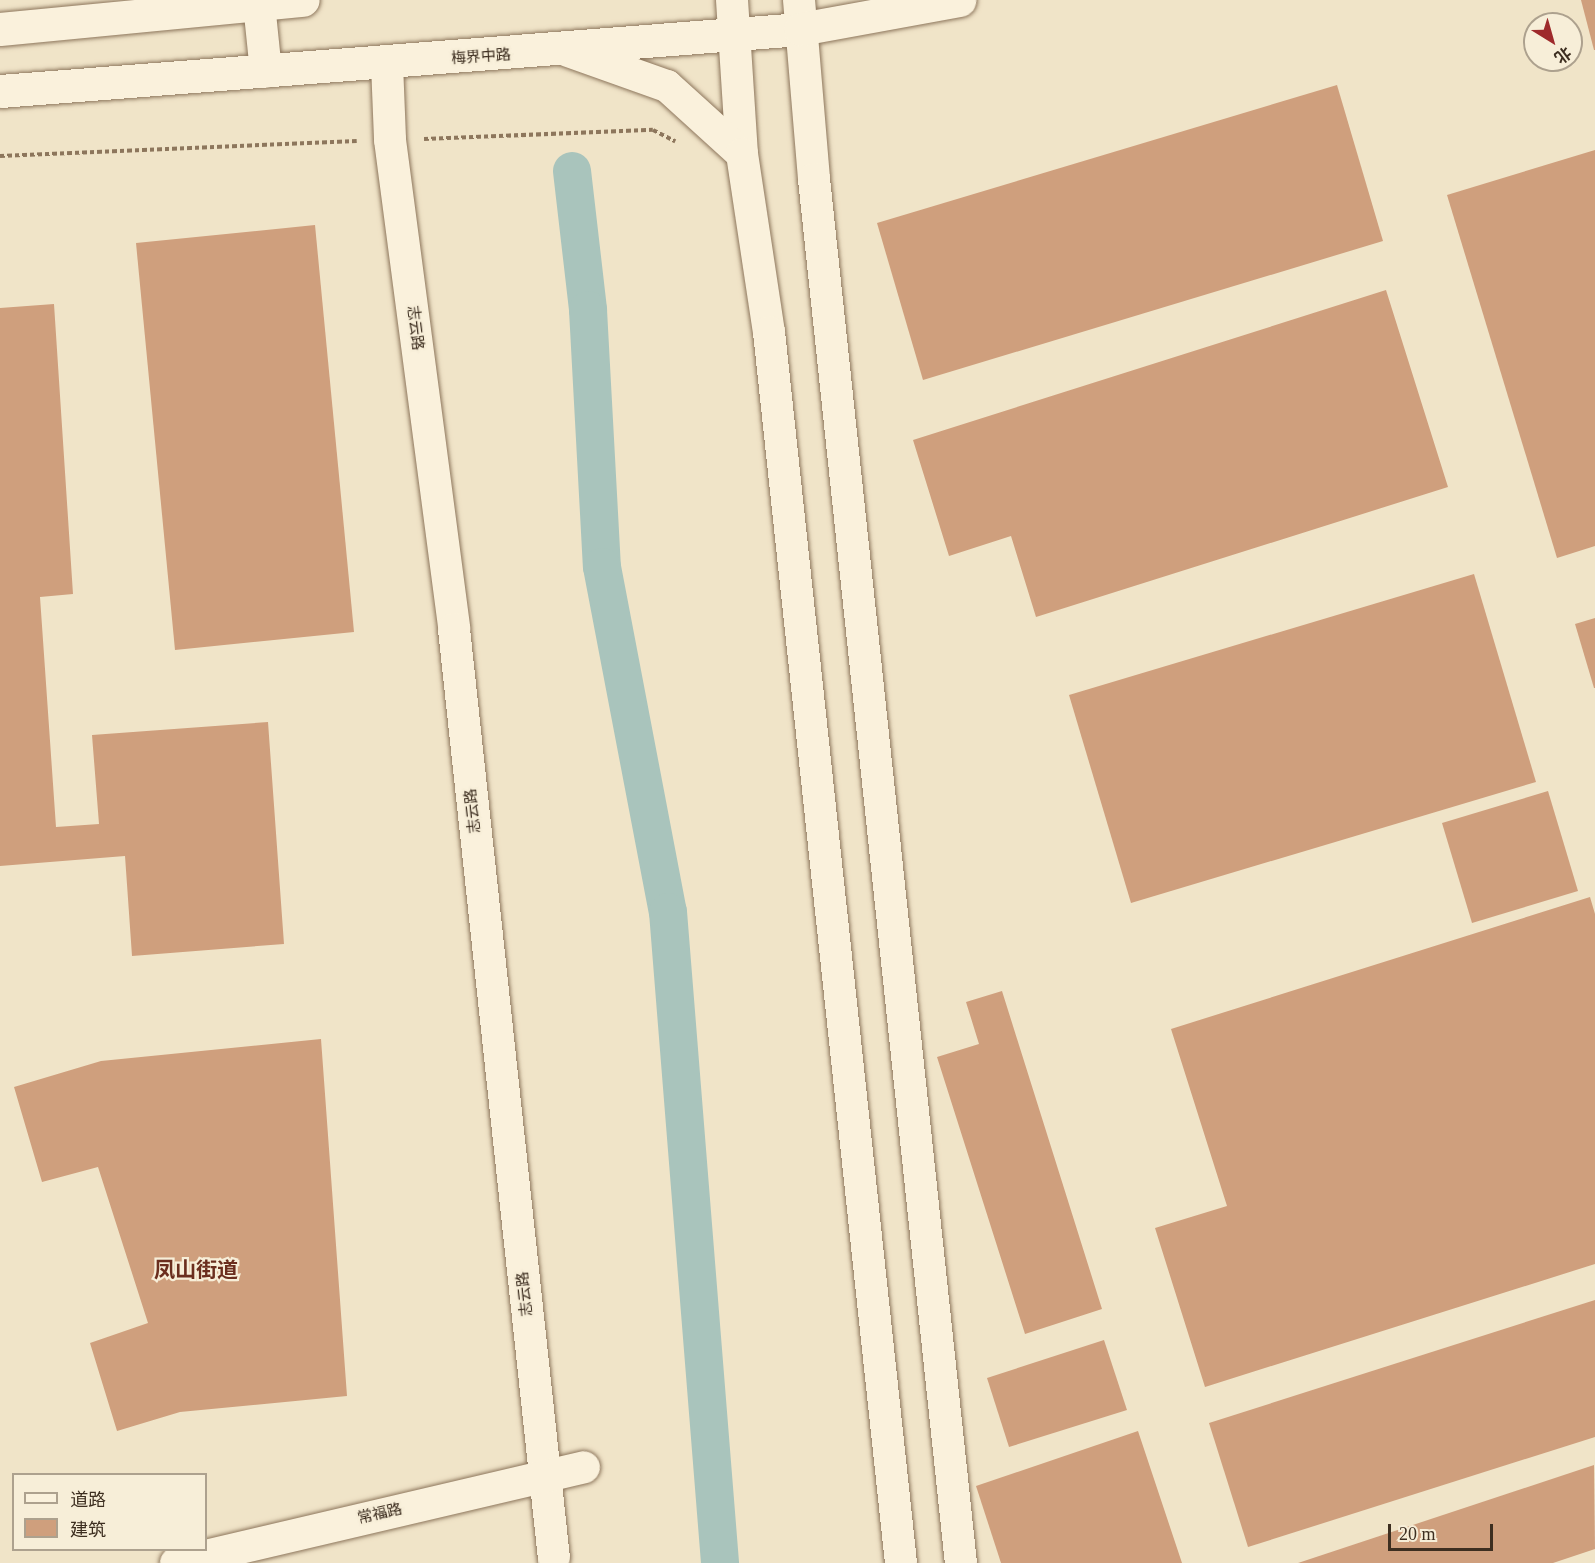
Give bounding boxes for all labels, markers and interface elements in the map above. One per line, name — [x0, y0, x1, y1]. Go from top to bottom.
north arrow — [1523, 12, 1583, 72]
text: 北 — [1551, 44, 1574, 67]
street label: 梅界中路 — [450, 46, 512, 68]
street label: 志云路 — [403, 305, 427, 351]
street label: 志云路 — [462, 788, 484, 834]
district label: 凤山街道 — [154, 1257, 238, 1283]
street label: 志云路 — [514, 1271, 536, 1317]
legend — [12, 1473, 207, 1551]
text: 道路 — [70, 1490, 106, 1510]
street label: 常福路 — [356, 1500, 404, 1528]
scale bar — [1391, 1512, 1496, 1550]
text: 建筑 — [70, 1520, 106, 1540]
text: 20 m — [1399, 1524, 1436, 1544]

